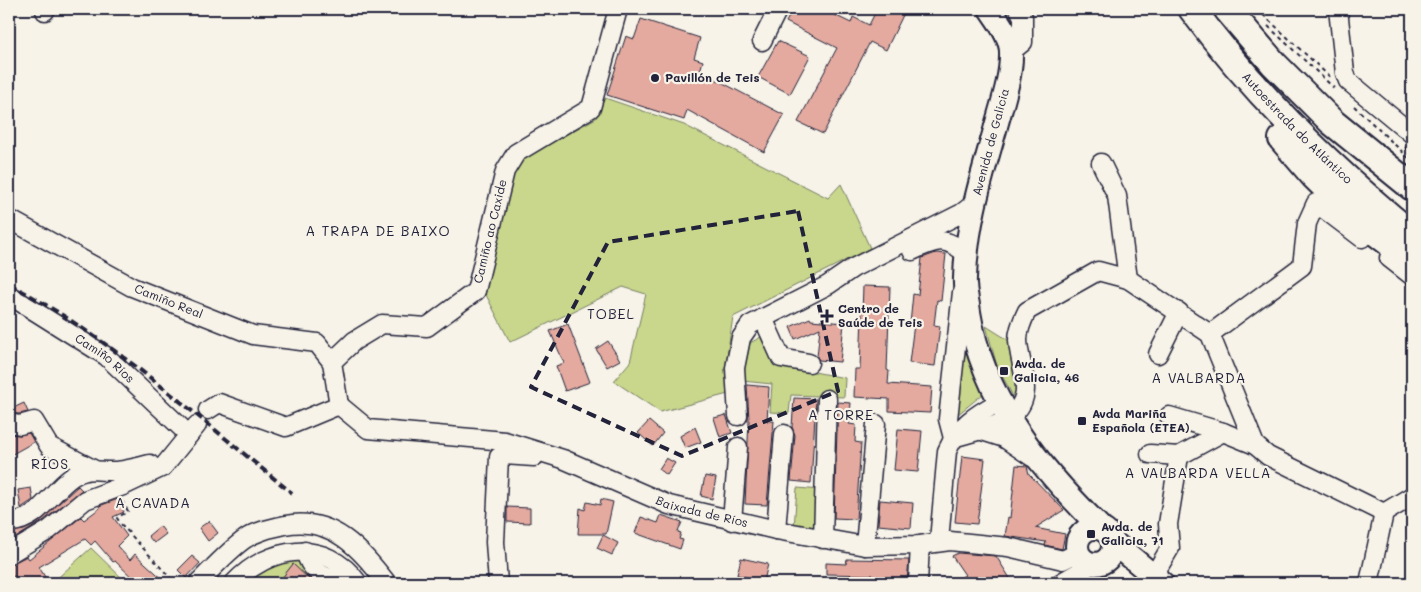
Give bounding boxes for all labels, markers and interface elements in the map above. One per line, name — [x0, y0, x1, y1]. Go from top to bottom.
street label: Autoestrada do Atlántico — [1239, 68, 1356, 187]
place label: Pavillón de Teis — [665, 69, 760, 85]
marker: Pavillón de Teis — [649, 72, 661, 84]
street label: Avenida de Galicia — [968, 86, 1012, 197]
street label: Camiño ao Caxide — [469, 178, 510, 285]
district label: A TRAPA DE BAIXO — [305, 221, 451, 240]
street label: Camiño Real — [132, 280, 206, 321]
place label: Centro de Saúde de Teis — [838, 300, 922, 330]
district label: TOBEL — [587, 304, 635, 323]
marker: Centro de Saúde de Teis — [820, 309, 834, 323]
street label: Camiño Ríos — [72, 330, 138, 386]
place label: Avda. de Galicia, 46 — [1014, 355, 1079, 385]
marker: Avda. de Galicia, 46 — [998, 365, 1010, 377]
district label: A VALBARDA — [1152, 368, 1246, 387]
district label: A TORRE — [808, 405, 874, 424]
place label: Avda Mariña Española (ETEA) — [1092, 405, 1190, 435]
marker: Avda Mariña Española (ETEA) — [1076, 415, 1088, 427]
district label: RÍOS — [31, 454, 69, 473]
district label: A VALBARDA VELLA — [1125, 463, 1271, 482]
street label: Baixada de Ríos — [654, 491, 750, 530]
district label: A CAVADA — [115, 493, 191, 512]
place label: Avda. de Galicia, 71 — [1101, 518, 1164, 548]
marker: Avda. de Galicia, 71 — [1085, 528, 1097, 540]

